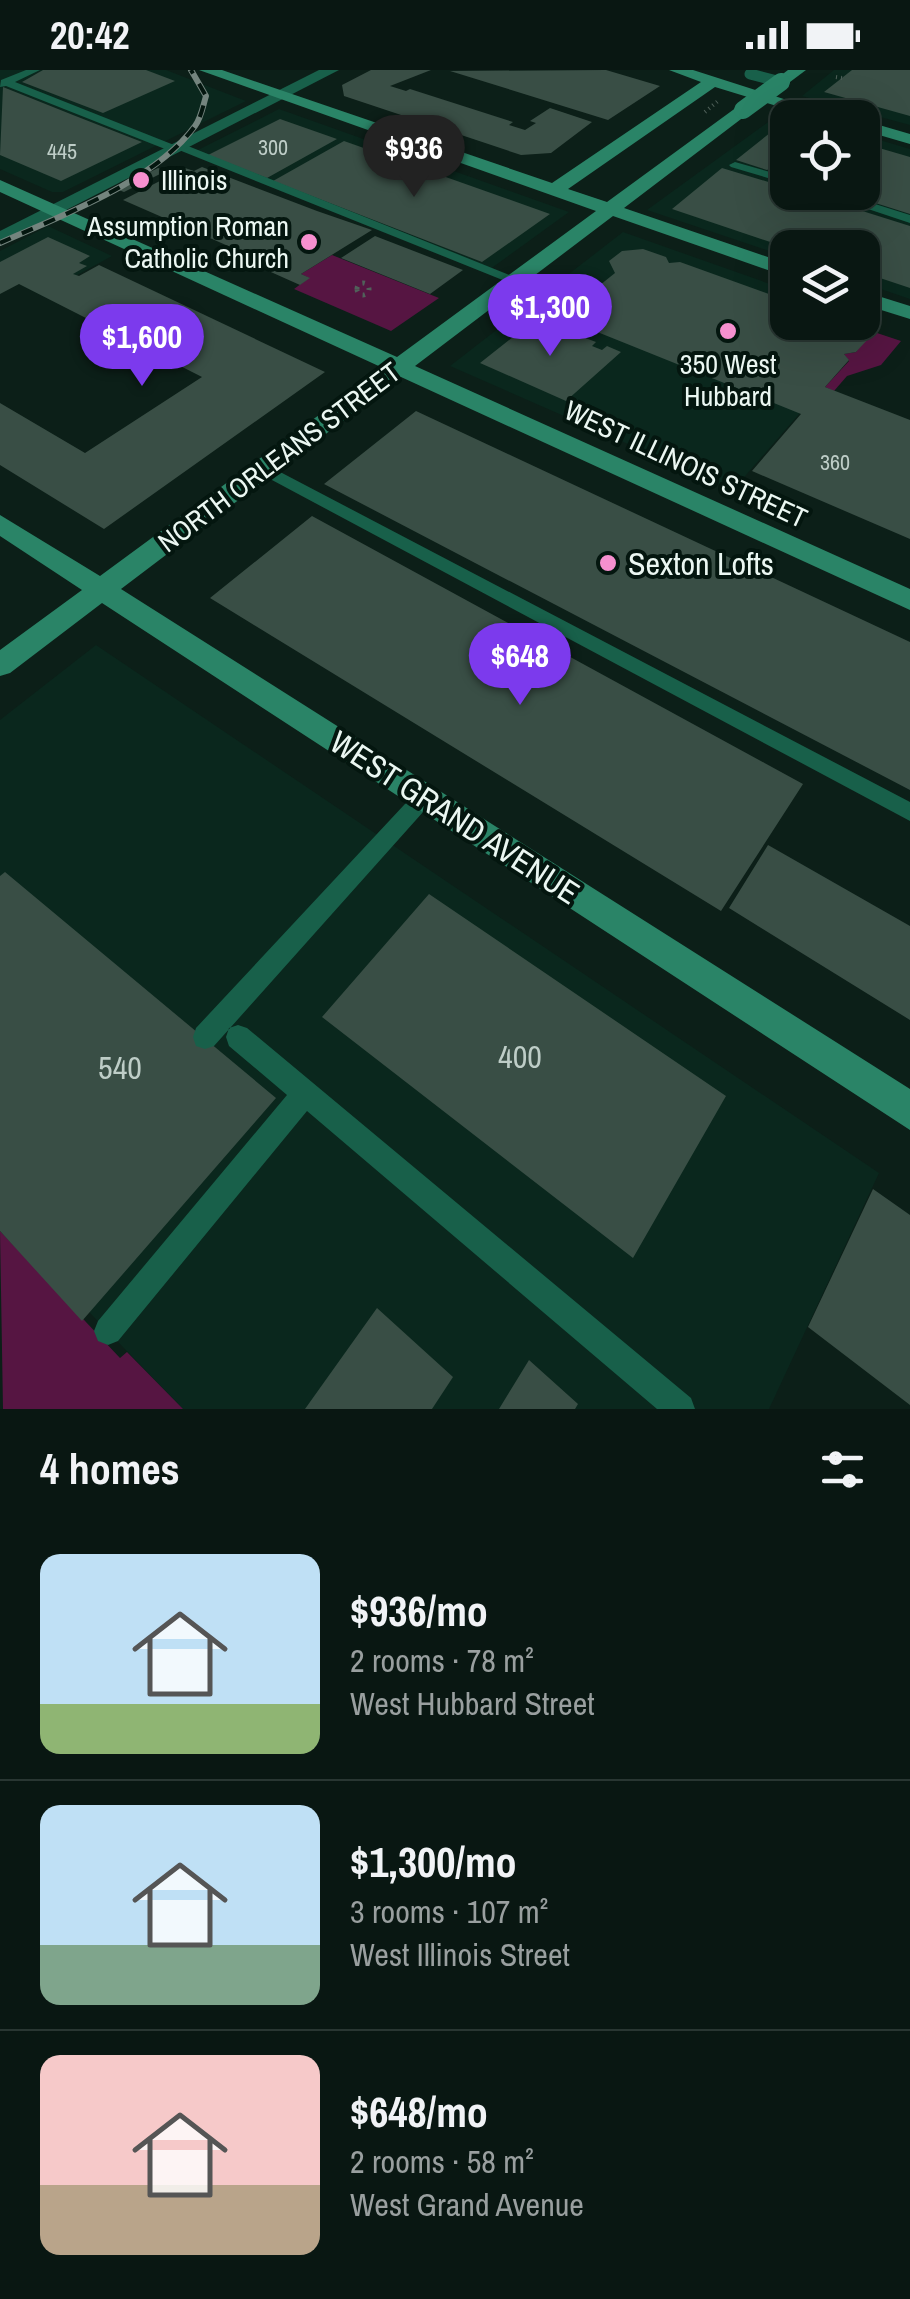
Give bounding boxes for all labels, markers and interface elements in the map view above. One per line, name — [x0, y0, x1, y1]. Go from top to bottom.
text: 20:42 — [50, 10, 130, 61]
map controls — [770, 100, 880, 340]
button: locate — [770, 100, 880, 210]
pin: $936 — [355, 115, 473, 200]
text: $936 — [385, 126, 443, 169]
house number: 300 — [258, 132, 288, 162]
house number: 445 — [47, 136, 77, 166]
place label: Illinois — [161, 161, 227, 199]
marker: Illinois — [130, 169, 152, 191]
place label: Assumption Roman Catholic Church — [86, 207, 289, 277]
button: layers — [770, 230, 880, 340]
marker: Assumption Roman Catholic Church — [298, 231, 320, 253]
pin: $1,300 — [469, 274, 631, 359]
text: $1,300 — [510, 285, 590, 328]
pin: $1,600 — [61, 304, 223, 389]
text: $1,600 — [102, 315, 182, 358]
marker: 350 West Hubbard — [717, 320, 739, 342]
place label: 350 West Hubbard — [680, 345, 776, 415]
street label: NORTH ORLEANS STREET — [150, 353, 408, 561]
street label: WEST ILLINOIS STREET — [558, 391, 814, 537]
house number: 360 — [820, 447, 850, 477]
place label: Sexton Lofts — [628, 542, 774, 585]
marker: Sexton Lofts — [597, 552, 619, 574]
pin: $648 — [461, 623, 579, 708]
text: $648 — [491, 634, 549, 677]
street label: WEST GRAND AVENUE — [322, 720, 588, 914]
house number: 400 — [498, 1035, 542, 1078]
house number: 540 — [98, 1046, 142, 1089]
text: 4 homes — [40, 1441, 180, 1497]
icon: filters — [815, 1442, 870, 1497]
text: $936/mo — [350, 1583, 488, 1639]
icon: home — [120, 1594, 240, 1714]
text: 2 rooms · 78 m² — [350, 1639, 534, 1682]
text: West Hubbard Street — [350, 1682, 595, 1725]
text: $1,300/mo — [350, 1834, 517, 1890]
icon: home — [120, 1845, 240, 1965]
text: 3 rooms · 107 m² — [350, 1890, 548, 1933]
text: West Illinois Street — [350, 1933, 570, 1976]
text: $648/mo — [350, 2084, 488, 2140]
icon: home — [120, 2095, 240, 2215]
text: 2 rooms · 58 m² — [350, 2140, 534, 2183]
text: West Grand Avenue — [350, 2183, 584, 2226]

